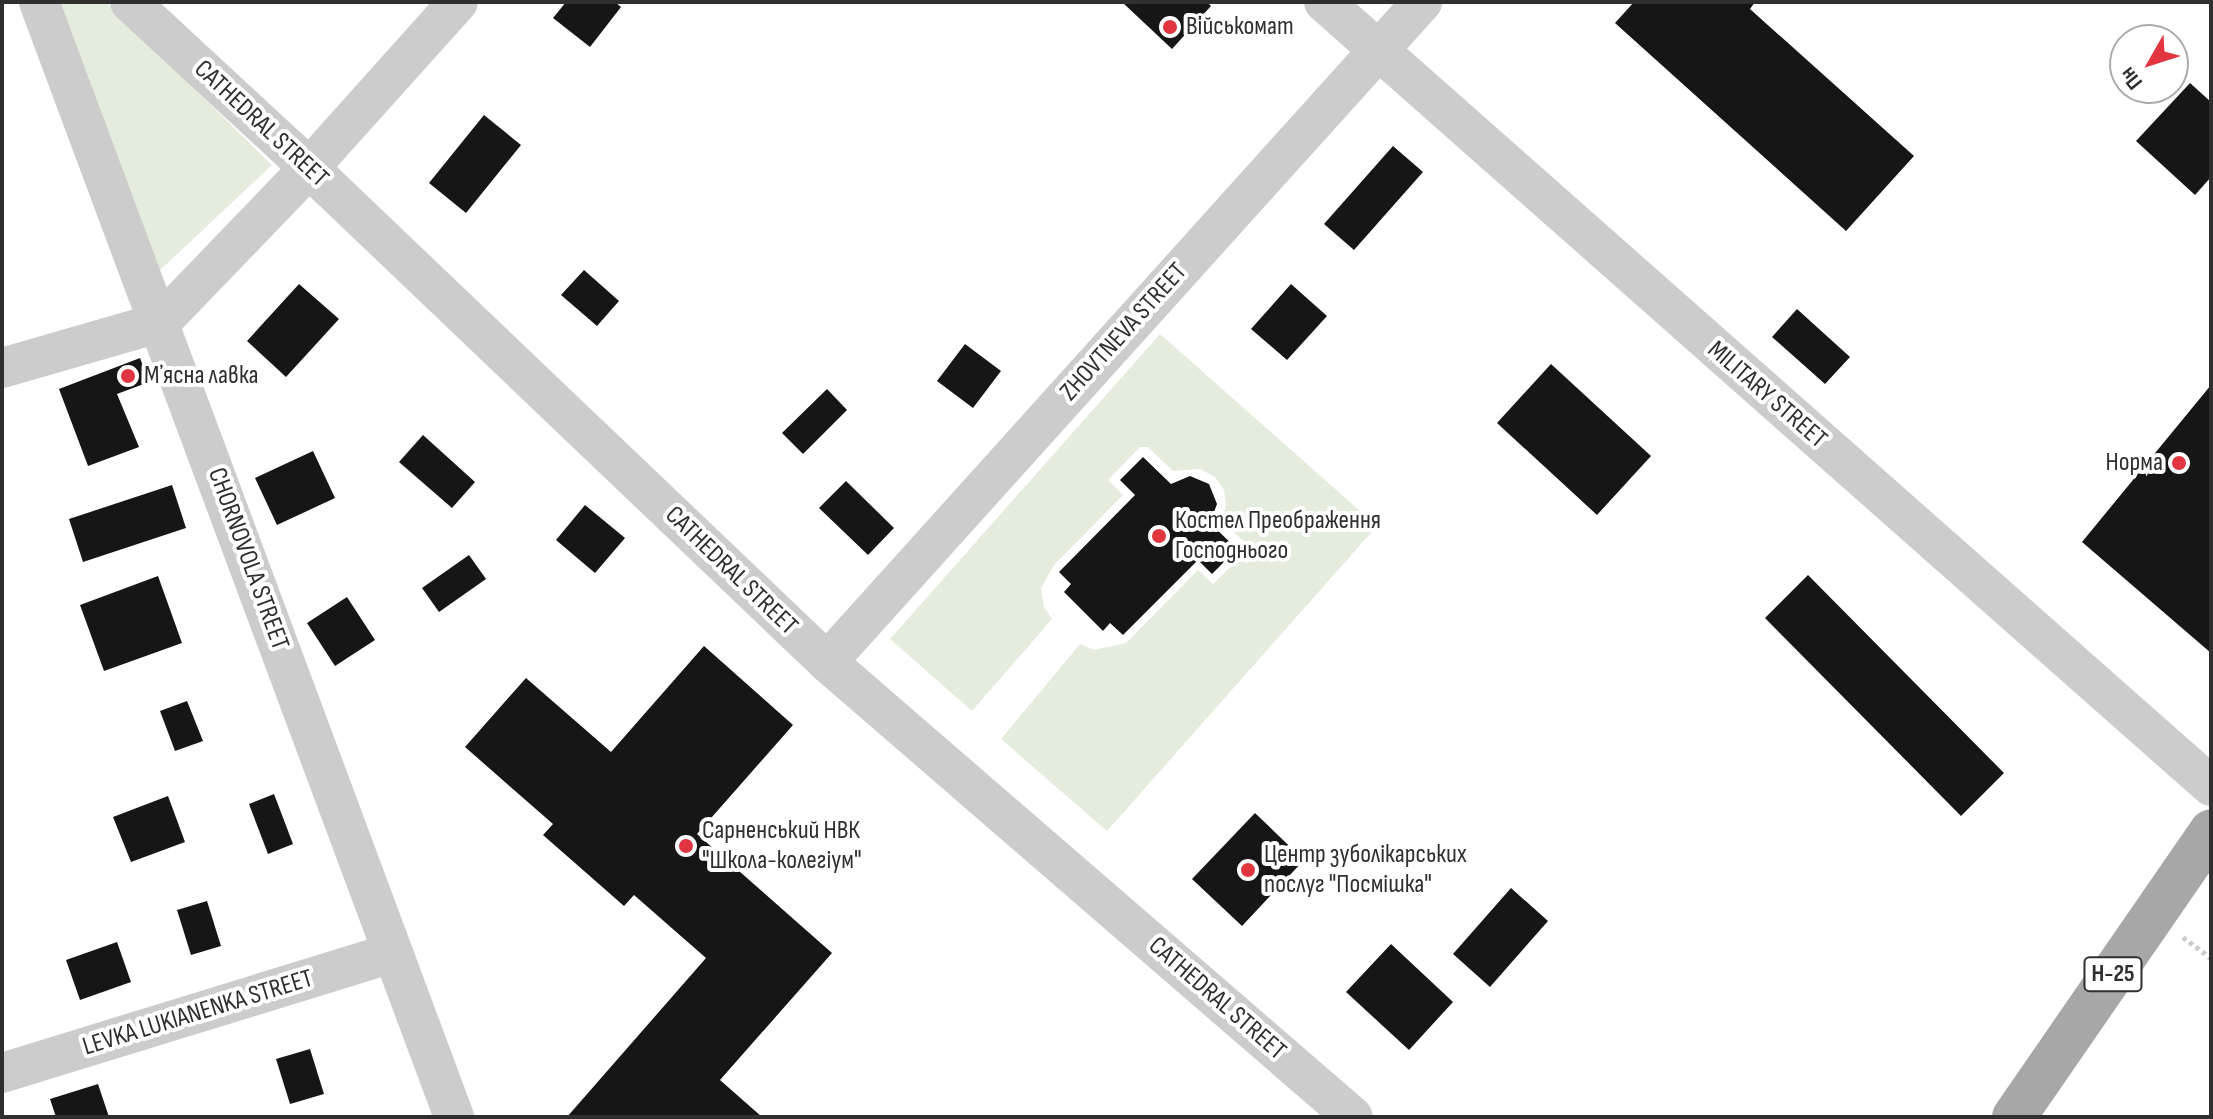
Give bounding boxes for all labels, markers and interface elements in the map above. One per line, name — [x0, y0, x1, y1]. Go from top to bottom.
place label: Військомат — [1186, 11, 1294, 43]
marker: Військомат — [1161, 18, 1179, 36]
north arrow — [2109, 24, 2189, 104]
street label: CATHEDRAL STREET — [187, 54, 335, 194]
text: Пн — [2114, 61, 2149, 95]
street label: ZHOVTNEVA STREET — [1054, 257, 1194, 407]
street label: MILITARY STREET — [1701, 335, 1833, 455]
place label: Мʼясна лавка — [144, 360, 259, 392]
marker: Мʼясна лавка — [119, 367, 137, 385]
place label: Норма — [2106, 447, 2163, 479]
marker: Норма — [2170, 454, 2188, 472]
street label: CHORNOVOLA STREET — [201, 464, 295, 654]
street label: CATHEDRAL STREET — [658, 500, 804, 642]
place label: Костел Преображення Господнього — [1175, 505, 1381, 566]
marker: Костел Преображення Господнього — [1150, 527, 1168, 545]
place label: Сарненський НВК "Школа-колегіум" — [702, 815, 862, 876]
marker: Сарненський НВК "Школа-колегіум" — [677, 837, 695, 855]
place label: Центр зуболікарських послуг "Посмішка" — [1264, 839, 1467, 900]
marker: Центр зуболікарських послуг "Посмішка" — [1239, 861, 1257, 879]
street label: CATHEDRAL STREET — [1142, 931, 1292, 1067]
road number: Н-25 — [2083, 954, 2143, 994]
street label: LEVKA LUKIANENKA STREET — [79, 963, 317, 1063]

